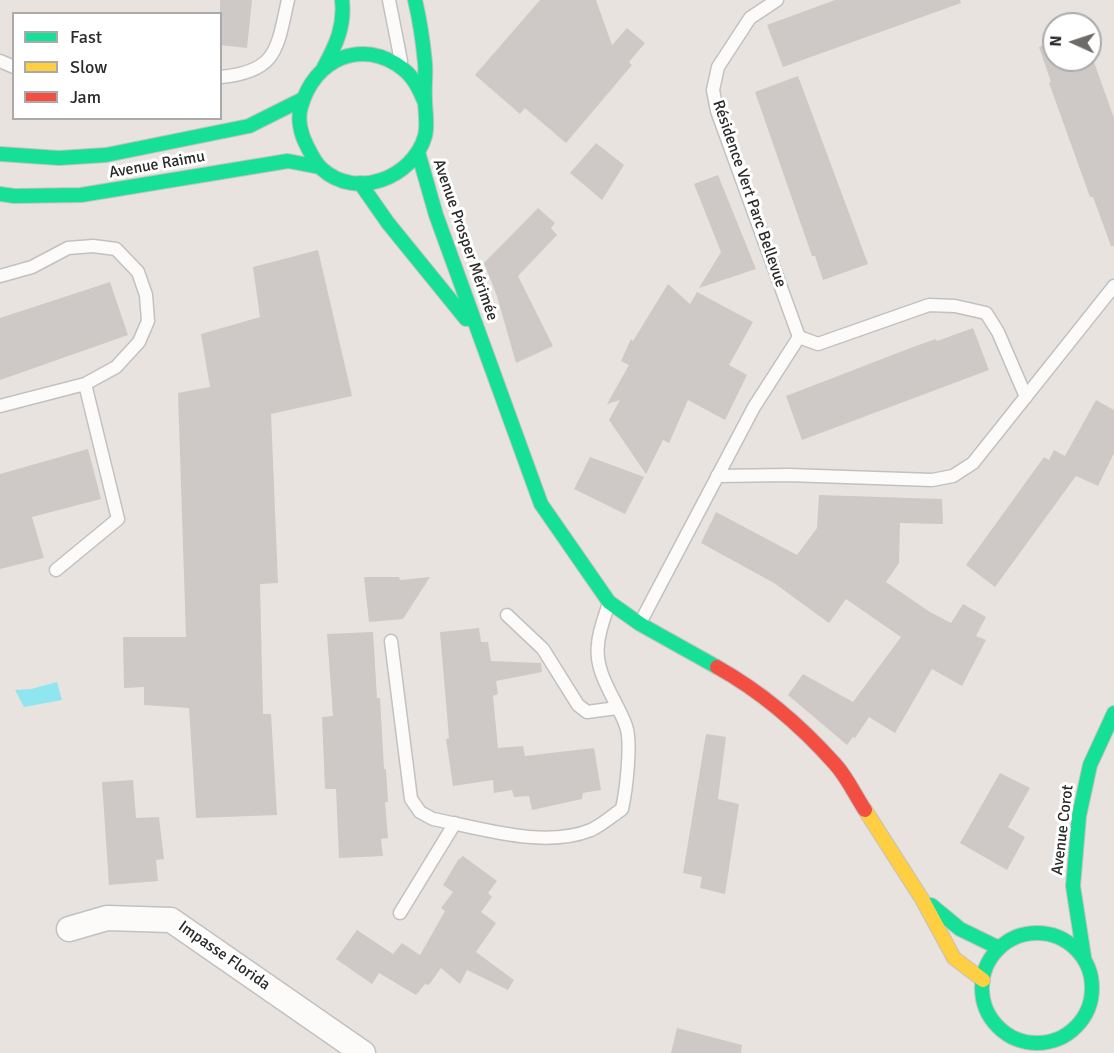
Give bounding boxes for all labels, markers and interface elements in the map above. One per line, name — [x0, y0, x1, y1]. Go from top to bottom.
legend — [12, 12, 222, 120]
north arrow — [1042, 12, 1102, 72]
text: Fast — [70, 26, 102, 48]
text: N — [1046, 35, 1066, 47]
text: Slow — [70, 56, 107, 78]
text: Jam — [70, 86, 101, 108]
street label: Résidence Vert Parc Bellevue — [708, 98, 790, 290]
street label: Avenue Raimu — [108, 147, 206, 183]
street label: Avenue Prosper Mérimée — [428, 157, 502, 323]
street label: Avenue Corot — [1048, 784, 1078, 876]
street label: Impasse Florida — [174, 917, 274, 995]

